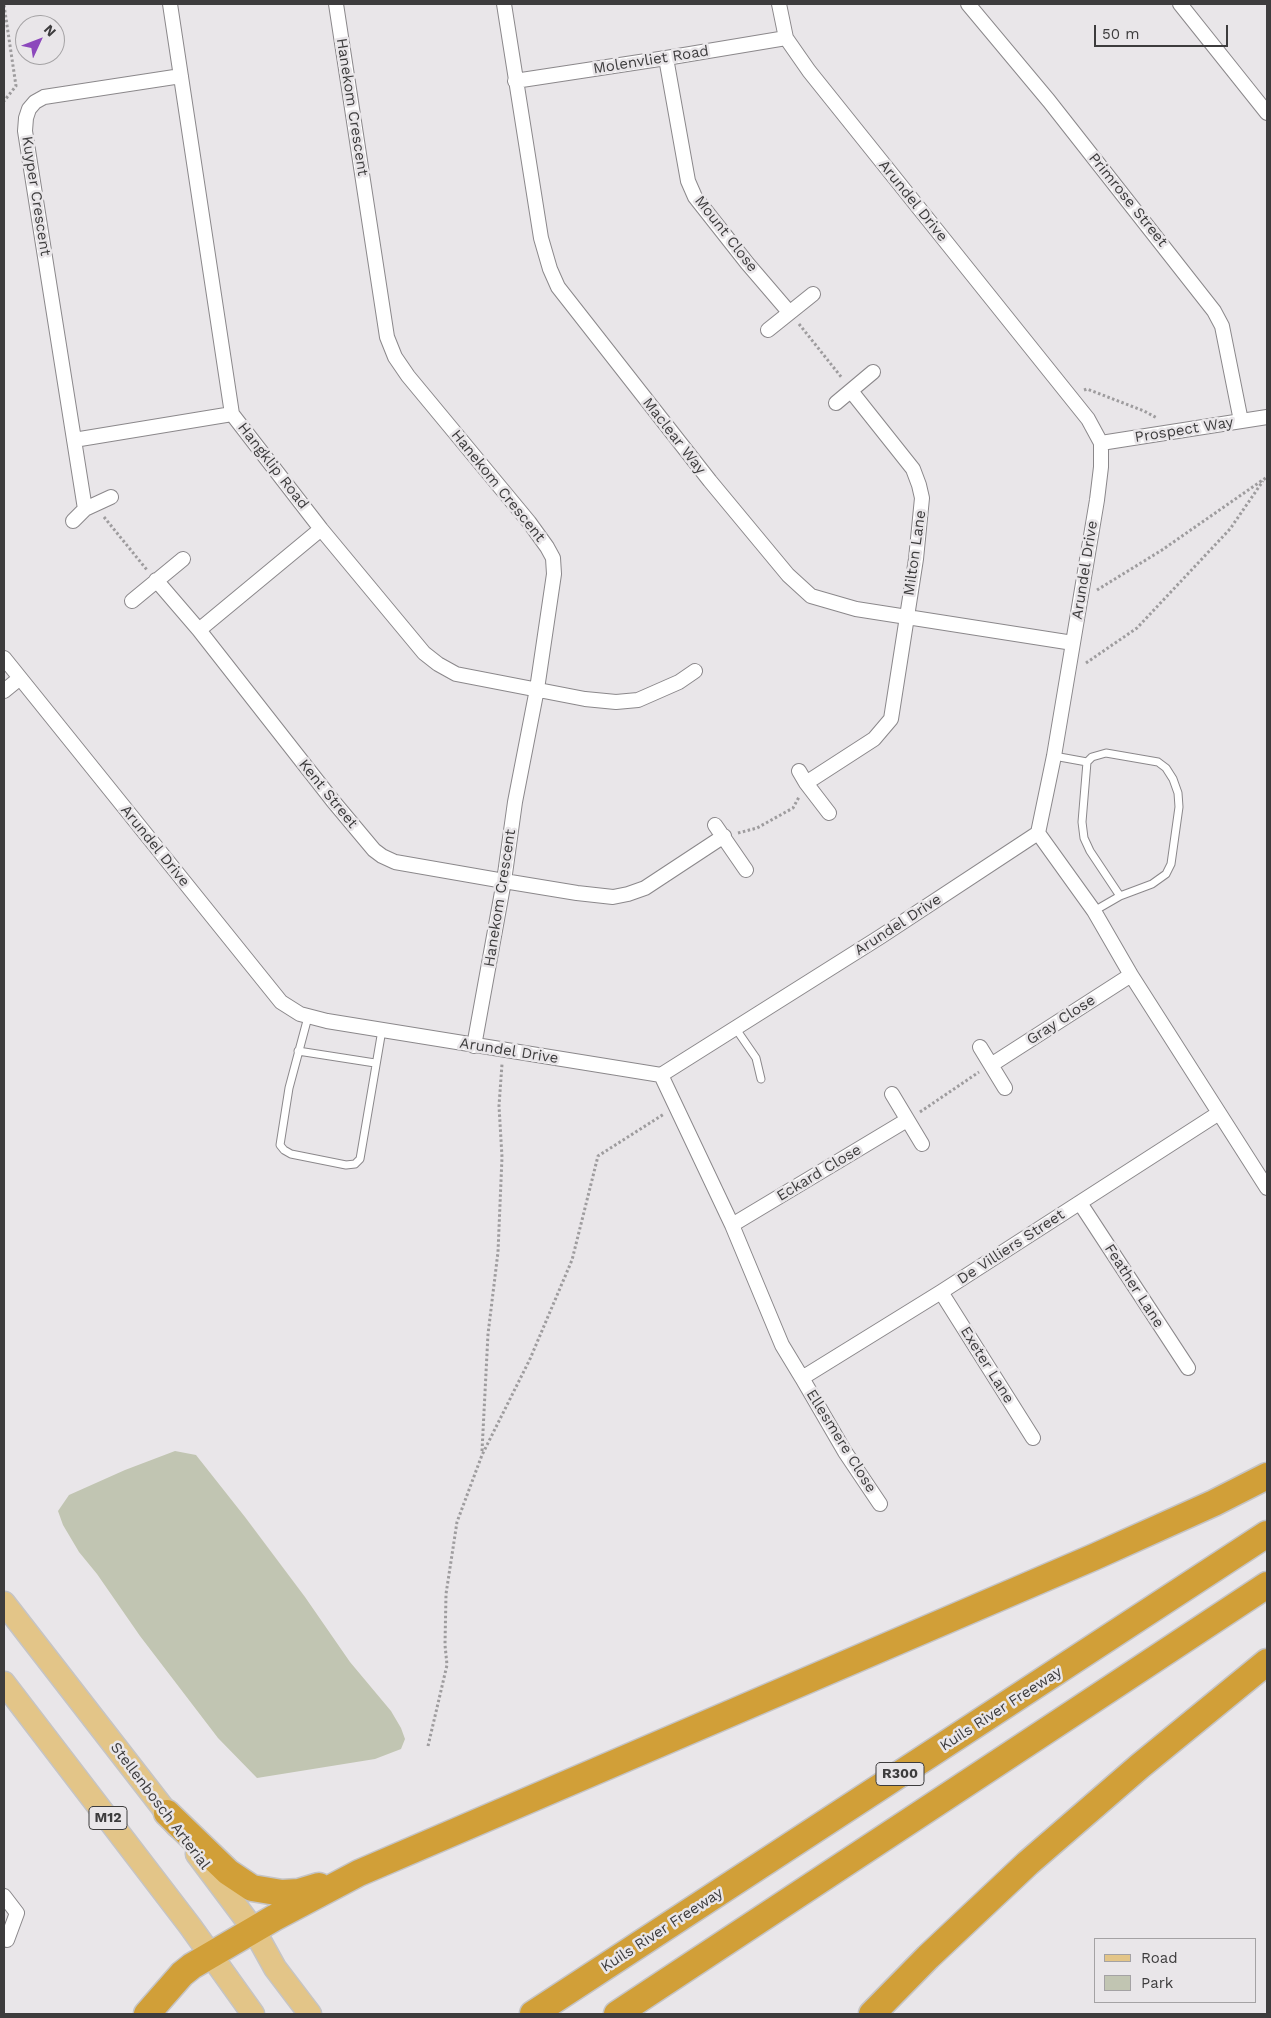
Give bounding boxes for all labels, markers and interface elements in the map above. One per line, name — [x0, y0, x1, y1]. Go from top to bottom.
north arrow — [15, 15, 65, 65]
scale bar — [1096, 15, 1230, 47]
text: N — [41, 21, 60, 40]
text: 50 m — [1102, 25, 1139, 43]
street label: Hanekom Crescent — [332, 37, 372, 177]
street label: Molenvliet Road — [592, 42, 710, 78]
street label: Kuyper Crescent — [18, 135, 54, 257]
street label: Primrose Street — [1085, 150, 1171, 250]
street label: Arundel Drive — [875, 157, 951, 245]
street label: Mount Close — [691, 192, 761, 276]
street label: Maclear Way — [639, 394, 709, 478]
street label: Prospect Way — [1134, 413, 1234, 447]
street label: Hangklip Road — [234, 419, 312, 513]
street label: Hanekom Crescent — [447, 426, 549, 546]
street label: Milton Lane — [900, 509, 930, 597]
street label: Arundel Drive — [1068, 519, 1102, 621]
street label: Kent Street — [295, 756, 361, 832]
street label: Arundel Drive — [117, 802, 193, 890]
street label: Hanekom Crescent — [480, 828, 520, 968]
street label: Arundel Drive — [851, 890, 945, 960]
street label: Gray Close — [1023, 991, 1099, 1049]
street label: Arundel Drive — [458, 1034, 560, 1068]
street label: Eckard Close — [773, 1141, 865, 1205]
street label: De Villiers Street — [954, 1206, 1068, 1288]
street label: Feather Lane — [1100, 1241, 1168, 1331]
street label: Exeter Lane — [956, 1323, 1018, 1407]
street label: Ellesmere Close — [802, 1386, 880, 1496]
street label: Kuils River Freeway — [937, 1663, 1065, 1755]
street label: Stellenbosch Arterial — [106, 1739, 214, 1873]
road number: R300 — [876, 1762, 924, 1786]
road number: M12 — [89, 1806, 127, 1830]
street label: Kuils River Freeway — [598, 1884, 726, 1976]
legend — [1094, 1938, 1256, 2003]
text: Road — [1141, 1949, 1178, 1967]
text: Park — [1141, 1974, 1173, 1992]

